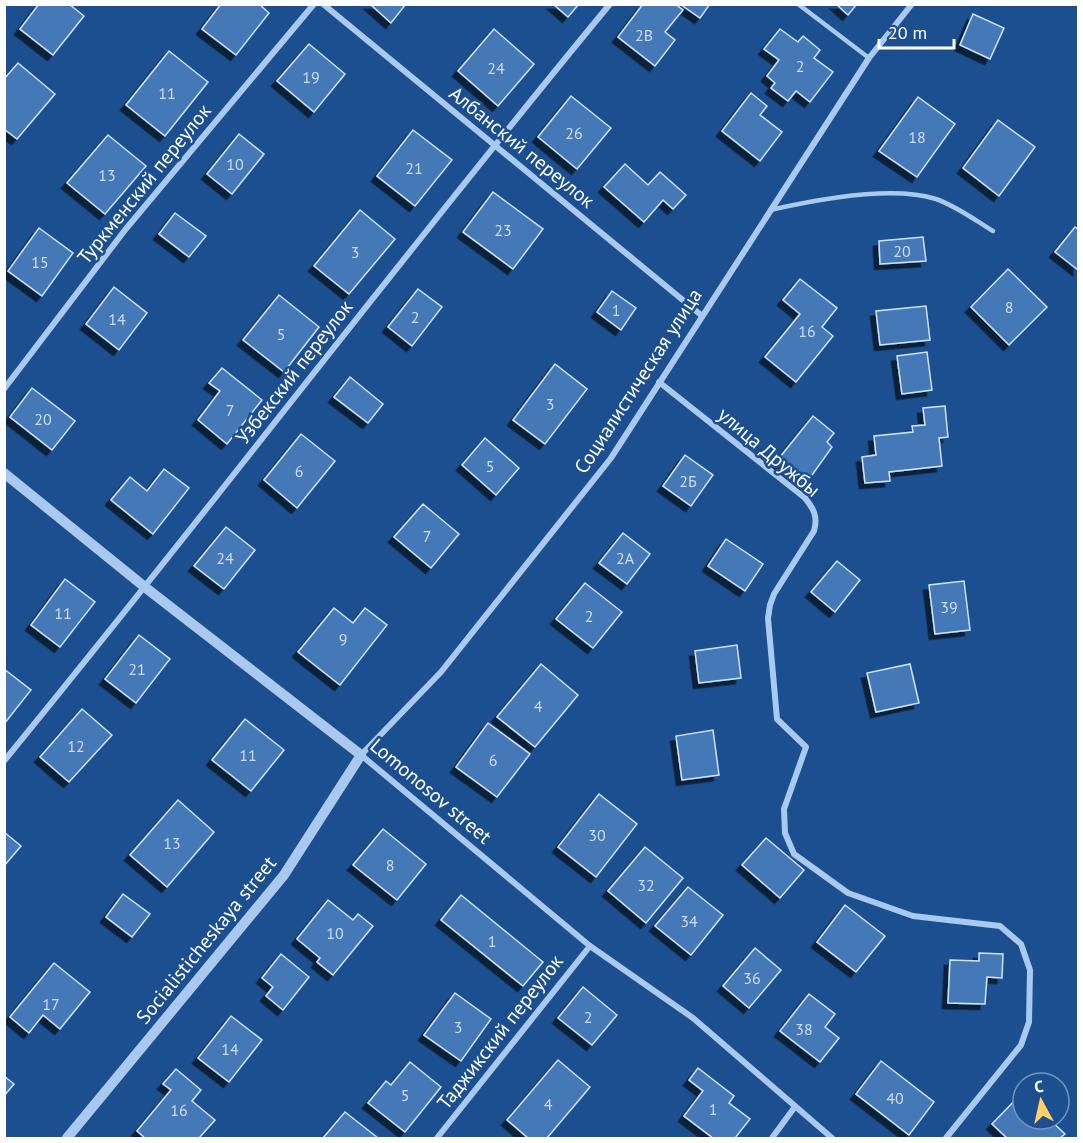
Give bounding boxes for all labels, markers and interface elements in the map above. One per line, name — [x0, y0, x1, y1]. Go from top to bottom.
scale bar — [879, 12, 954, 50]
text: 20 m — [888, 21, 927, 44]
house number: 2В — [635, 25, 653, 45]
house number: 2 — [796, 56, 804, 76]
house number: 24 — [487, 58, 505, 78]
house number: 19 — [302, 67, 320, 87]
street label: Албанский переулок — [444, 80, 600, 214]
house number: 11 — [158, 83, 176, 103]
street label: Туркменский переулок — [71, 98, 217, 269]
house number: 26 — [565, 123, 583, 143]
house number: 18 — [908, 127, 926, 147]
house number: 10 — [226, 154, 244, 174]
house number: 21 — [405, 158, 423, 178]
house number: 13 — [98, 165, 116, 185]
house number: 23 — [494, 220, 512, 240]
house number: 20 — [893, 241, 911, 261]
house number: 3 — [351, 242, 359, 262]
house number: 15 — [31, 252, 49, 272]
street label: Социалистическая улица — [568, 283, 708, 479]
street label: Узбекский переулок — [230, 294, 359, 449]
house number: 8 — [1005, 297, 1013, 317]
house number: 1 — [612, 300, 620, 320]
house number: 2 — [411, 307, 419, 327]
house number: 14 — [108, 309, 126, 329]
house number: 16 — [798, 321, 816, 341]
house number: 5 — [277, 324, 285, 344]
house number: 3 — [546, 394, 554, 414]
house number: 7 — [226, 400, 234, 420]
street label: улица Дружбы — [712, 402, 826, 502]
house number: 20 — [34, 409, 52, 429]
house number: 5 — [486, 456, 494, 476]
house number: 6 — [295, 461, 303, 481]
house number: 2Б — [679, 471, 697, 491]
house number: 7 — [423, 526, 431, 546]
house number: 24 — [216, 548, 234, 568]
house number: 2А — [616, 548, 635, 568]
house number: 39 — [940, 597, 958, 617]
house number: 11 — [54, 603, 72, 623]
house number: 2 — [585, 606, 593, 626]
house number: 9 — [339, 629, 347, 649]
house number: 21 — [128, 659, 146, 679]
house number: 4 — [534, 696, 543, 716]
street label: Lomonosov street — [365, 733, 497, 849]
house number: 12 — [67, 736, 85, 756]
house number: 11 — [239, 745, 257, 765]
house number: 6 — [489, 750, 497, 770]
house number: 30 — [588, 825, 606, 845]
house number: 13 — [163, 833, 181, 853]
street label: Socialisticheskaya street — [130, 850, 282, 1029]
house number: 8 — [386, 855, 394, 875]
house number: 32 — [637, 875, 655, 895]
house number: 34 — [680, 911, 698, 931]
house number: 10 — [326, 923, 344, 943]
house number: 1 — [488, 931, 496, 951]
street label: Таджикский переулок — [431, 949, 569, 1115]
house number: 36 — [743, 968, 761, 988]
house number: 17 — [42, 994, 60, 1014]
house number: 2 — [584, 1007, 592, 1027]
house number: 3 — [454, 1017, 462, 1037]
house number: 38 — [795, 1019, 813, 1039]
house number: 14 — [221, 1039, 239, 1059]
north arrow — [1011, 1071, 1071, 1131]
text: С — [1033, 1076, 1045, 1097]
house number: 5 — [401, 1085, 409, 1105]
house number: 40 — [886, 1088, 904, 1108]
house number: 4 — [544, 1094, 553, 1114]
house number: 1 — [709, 1099, 717, 1119]
house number: 16 — [170, 1100, 188, 1120]

